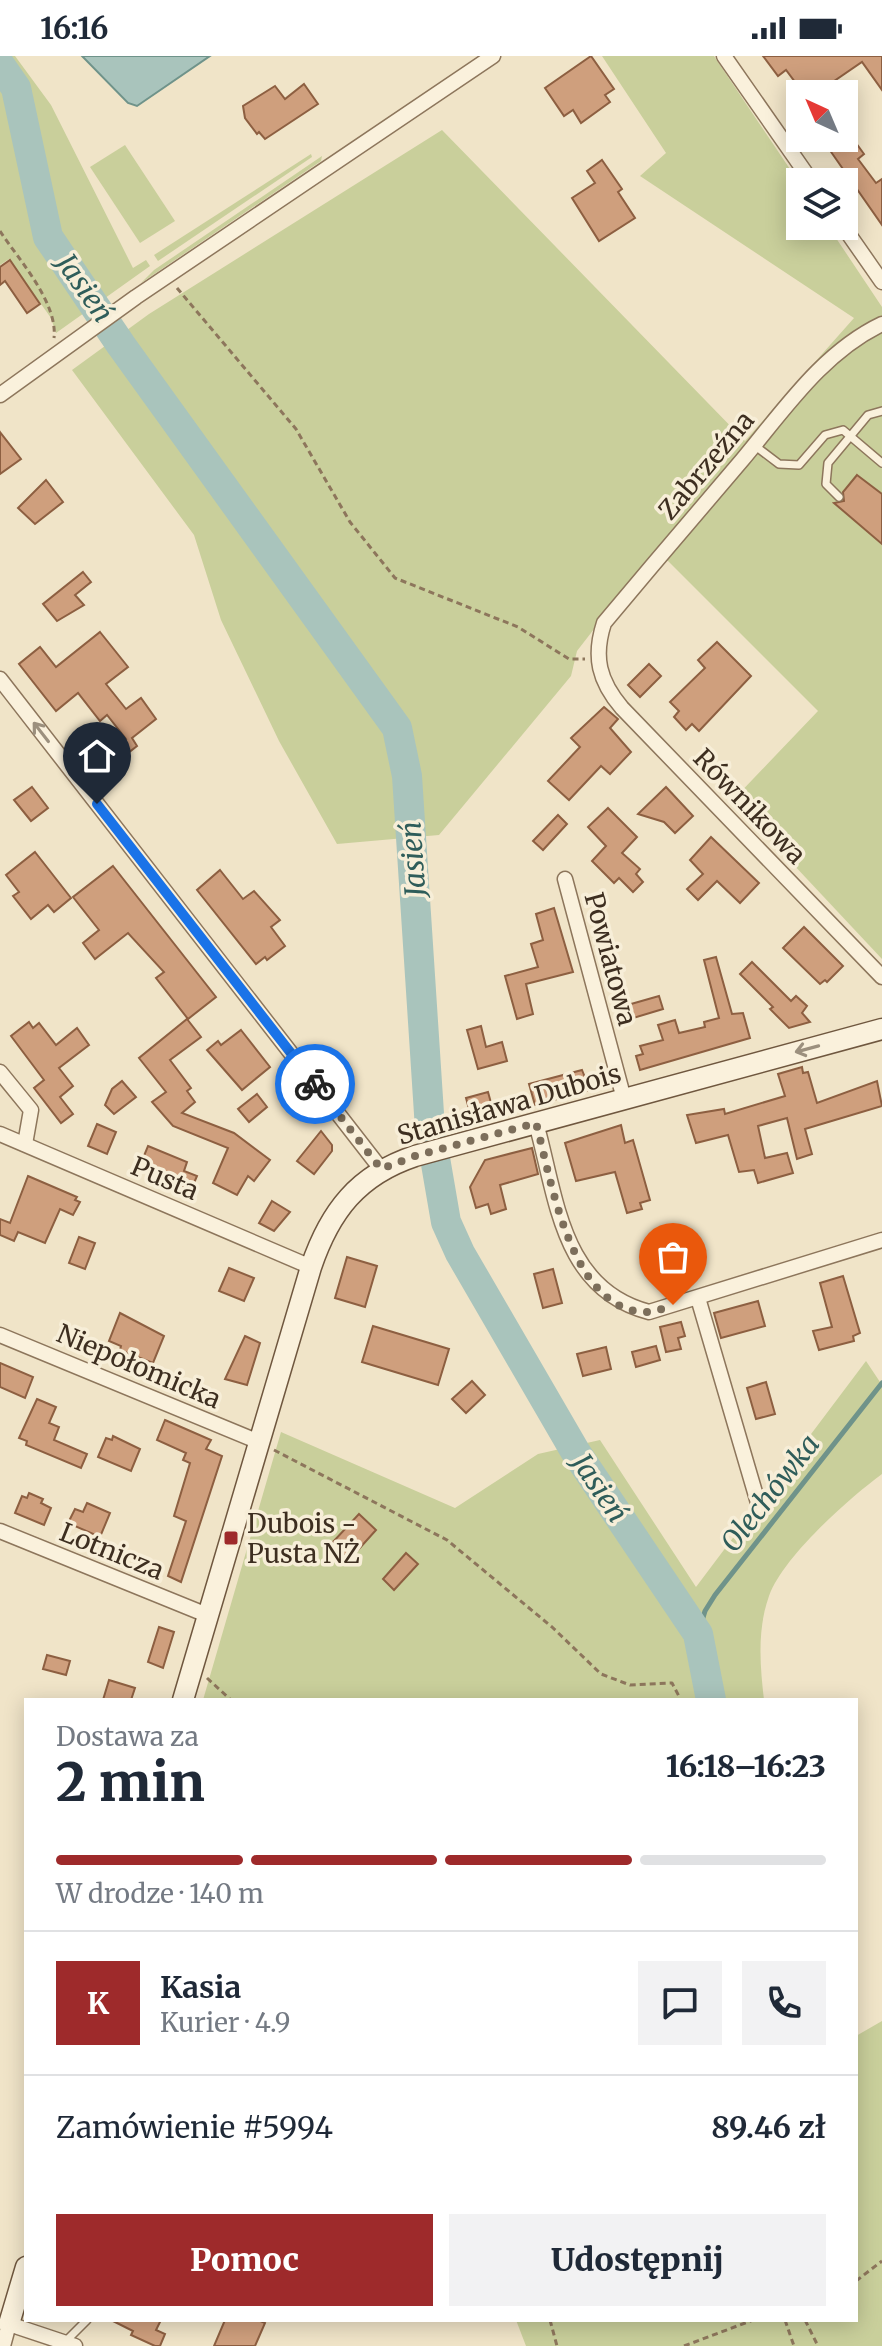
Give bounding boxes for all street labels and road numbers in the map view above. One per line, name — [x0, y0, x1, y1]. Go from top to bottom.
street label: Zabrzeźna — [651, 404, 761, 526]
street label: Równikowa — [687, 741, 813, 871]
street label: Powiatowa — [577, 889, 645, 1029]
street label: Stanisława Dubois — [393, 1056, 625, 1152]
street label: Pusta — [126, 1149, 204, 1207]
street label: Niepołomicka — [52, 1317, 226, 1415]
street label: Lotnicza — [55, 1515, 169, 1587]

